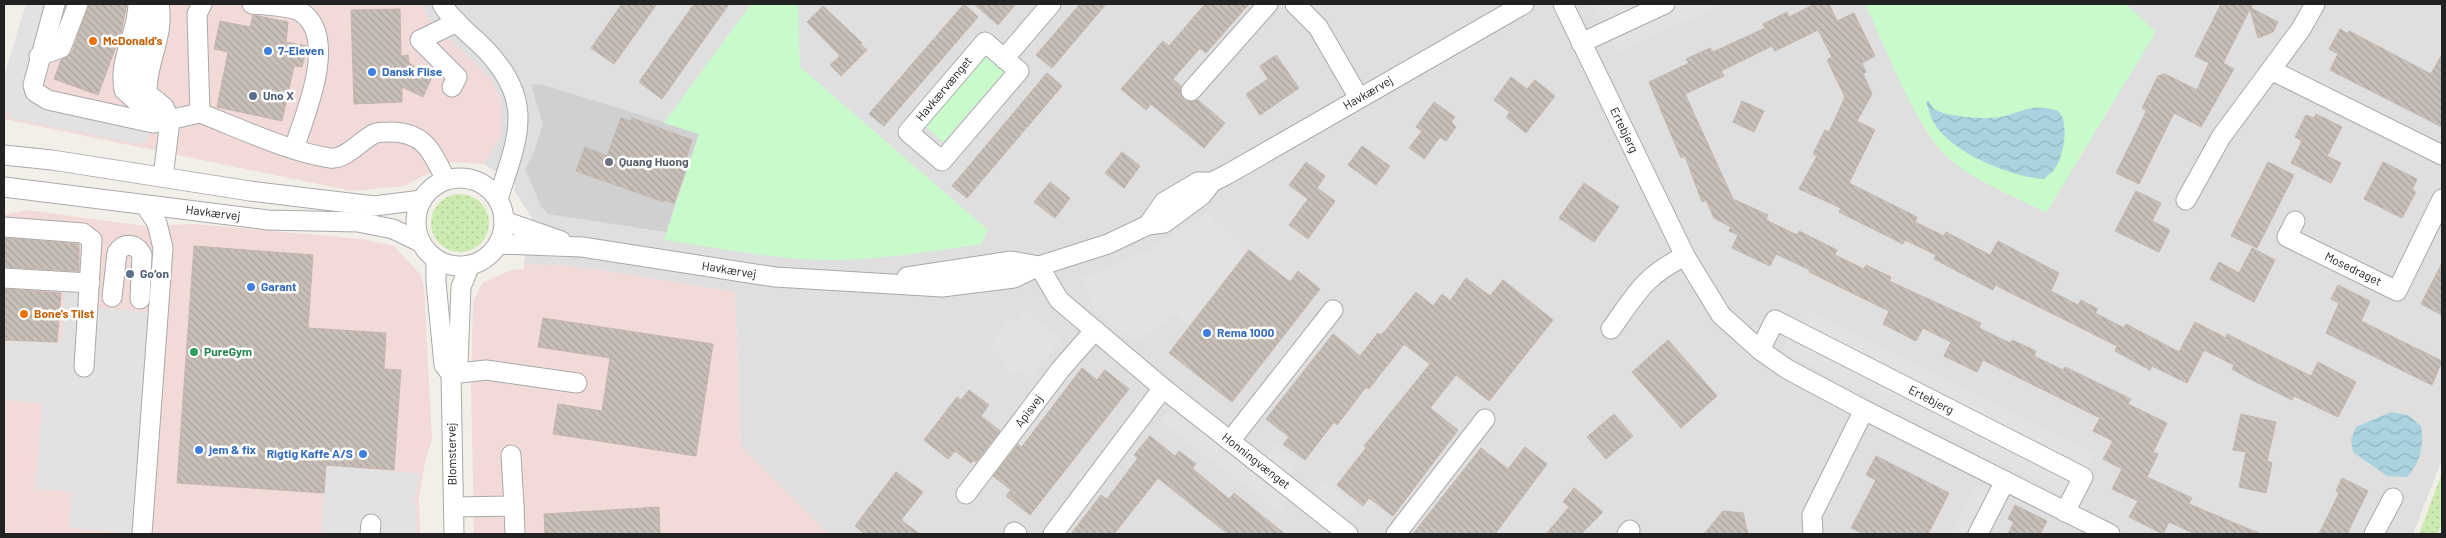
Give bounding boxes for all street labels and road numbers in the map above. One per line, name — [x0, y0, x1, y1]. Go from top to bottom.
street label: Havkærvænget — [912, 53, 974, 123]
street label: Havkærvej — [1340, 72, 1395, 112]
street label: Ertebjerg — [1608, 105, 1642, 155]
street label: Havkærvej — [185, 202, 241, 222]
street label: Mosedraget — [2323, 248, 2384, 288]
street label: Havkærvej — [701, 258, 757, 280]
street label: Ertebjerg — [1906, 382, 1956, 416]
street label: Apisvej — [1011, 391, 1045, 429]
street label: Blomstervej — [443, 423, 459, 485]
street label: Honningvænget — [1220, 429, 1293, 491]

